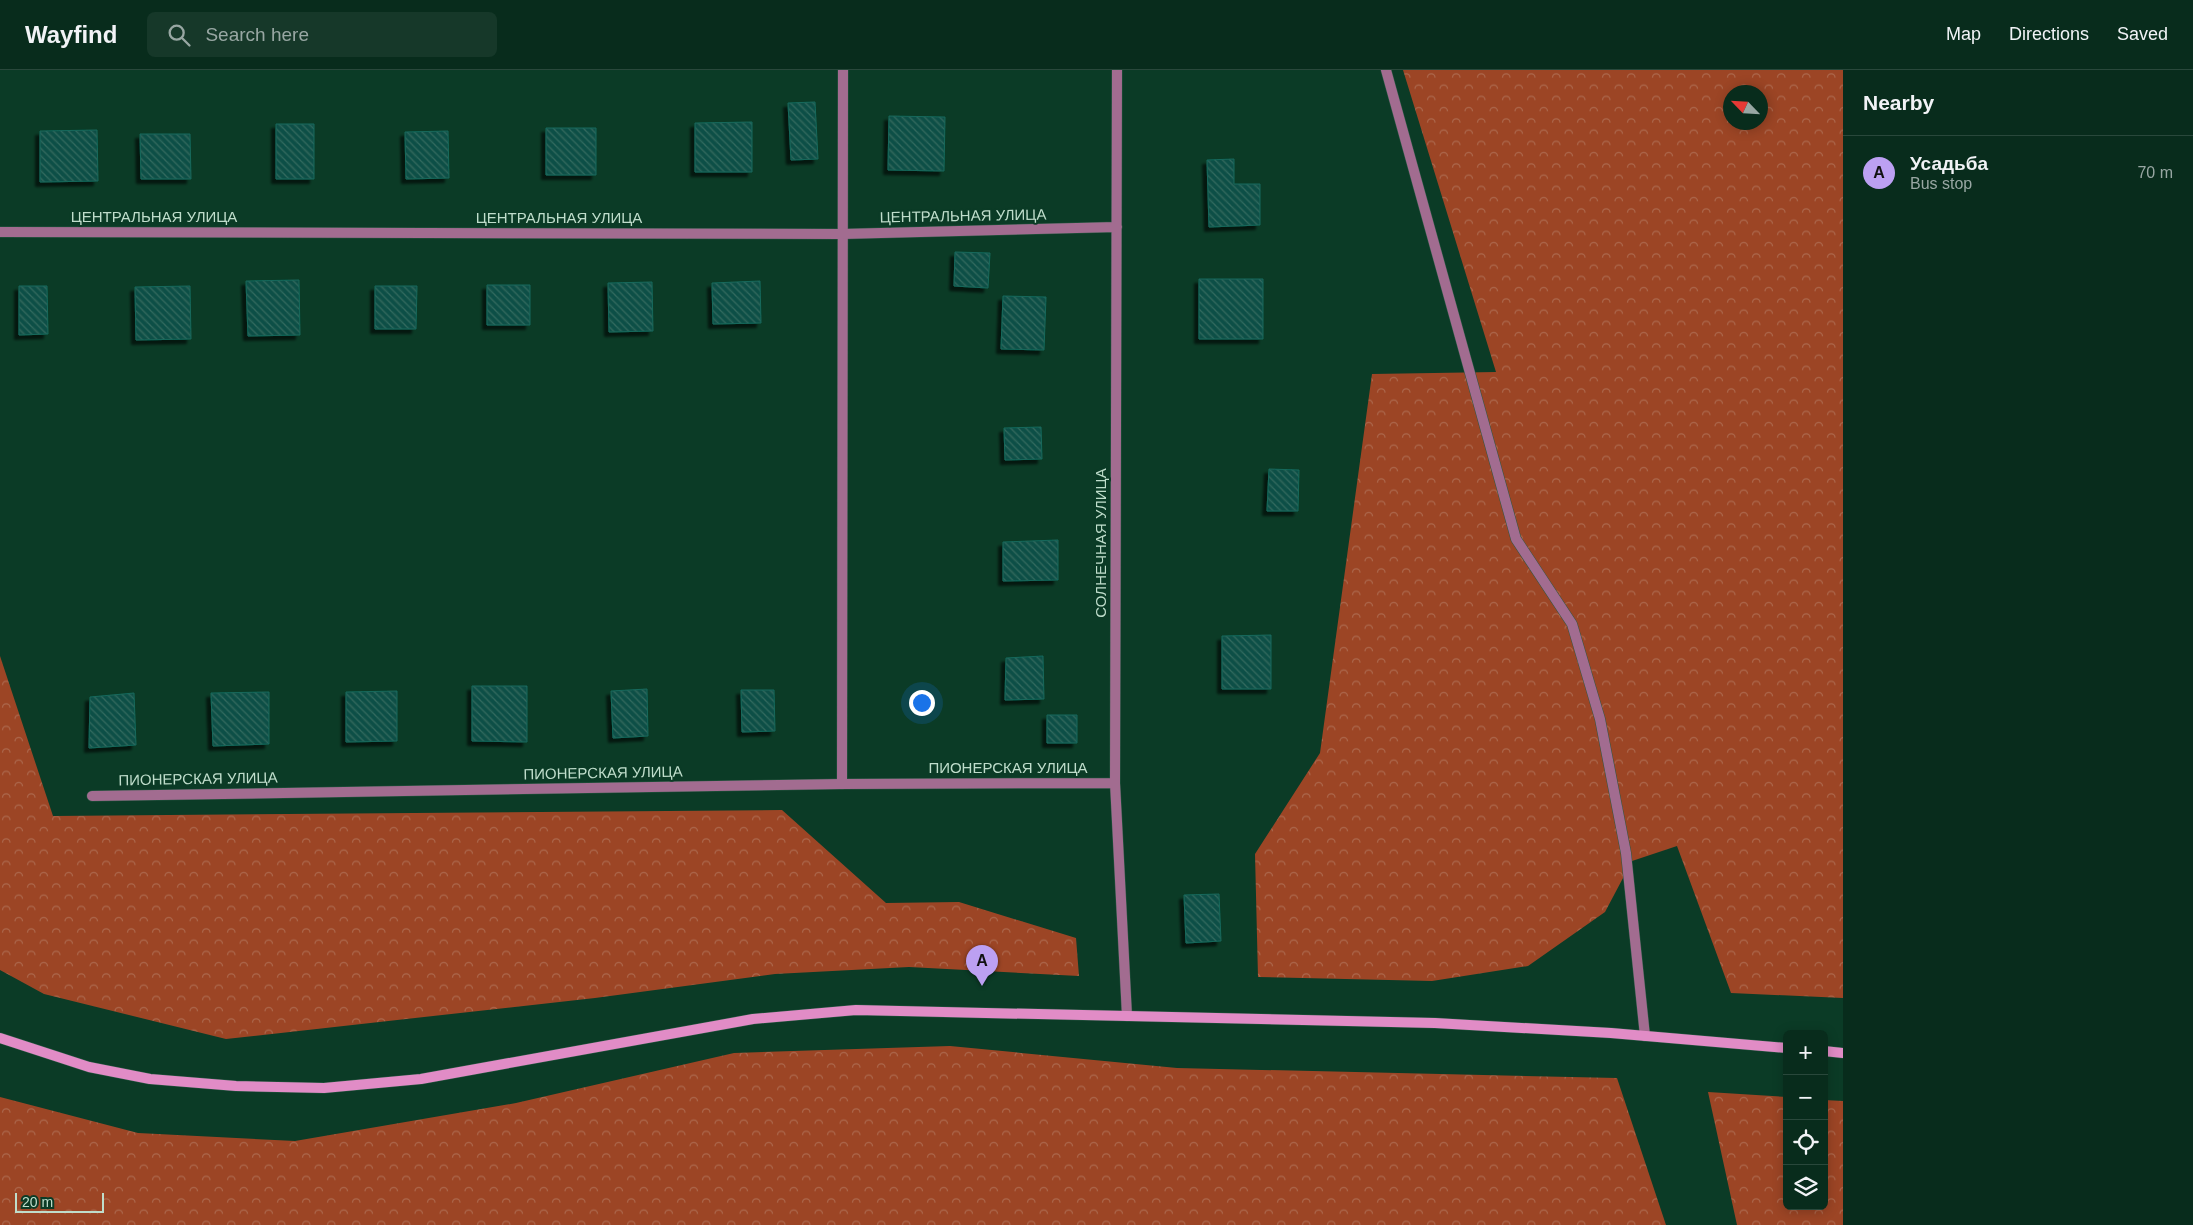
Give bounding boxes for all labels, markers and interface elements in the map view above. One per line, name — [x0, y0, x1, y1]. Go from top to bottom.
search box — [147, 12, 497, 57]
text: Wayfind — [25, 21, 117, 48]
icon: search — [165, 21, 193, 49]
text: Search here — [205, 24, 309, 45]
text: Map — [1946, 24, 1981, 44]
text: Directions — [2009, 24, 2089, 44]
text: Saved — [2117, 24, 2168, 44]
north arrow — [1723, 85, 1768, 130]
text: Nearby — [1863, 91, 1934, 114]
text: Усадьба — [1910, 153, 1988, 174]
text: A — [1873, 164, 1885, 181]
text: 70 m — [2137, 164, 2173, 181]
text: Bus stop — [1910, 175, 1972, 192]
street label: ЦЕНТРАЛЬНАЯ УЛИЦА — [879, 206, 1046, 225]
street label: ЦЕНТРАЛЬНАЯ УЛИЦА — [71, 208, 237, 225]
street label: ЦЕНТРАЛЬНАЯ УЛИЦА — [476, 209, 642, 226]
street label: СОЛНЕЧНАЯ УЛИЦА — [1092, 468, 1109, 618]
your location — [909, 690, 935, 716]
street label: ПИОНЕРСКАЯ УЛИЦА — [928, 759, 1088, 776]
street label: ПИОНЕРСКАЯ УЛИЦА — [523, 763, 683, 782]
street label: ПИОНЕРСКАЯ УЛИЦА — [118, 769, 278, 788]
pin: A — [966, 945, 998, 986]
map controls — [1783, 1030, 1828, 1210]
button: + — [1783, 1030, 1828, 1075]
button: − — [1783, 1075, 1828, 1120]
button: locate — [1783, 1120, 1828, 1165]
button: layers — [1783, 1165, 1828, 1210]
scale bar — [15, 1190, 104, 1213]
text: 20 m — [22, 1194, 53, 1210]

